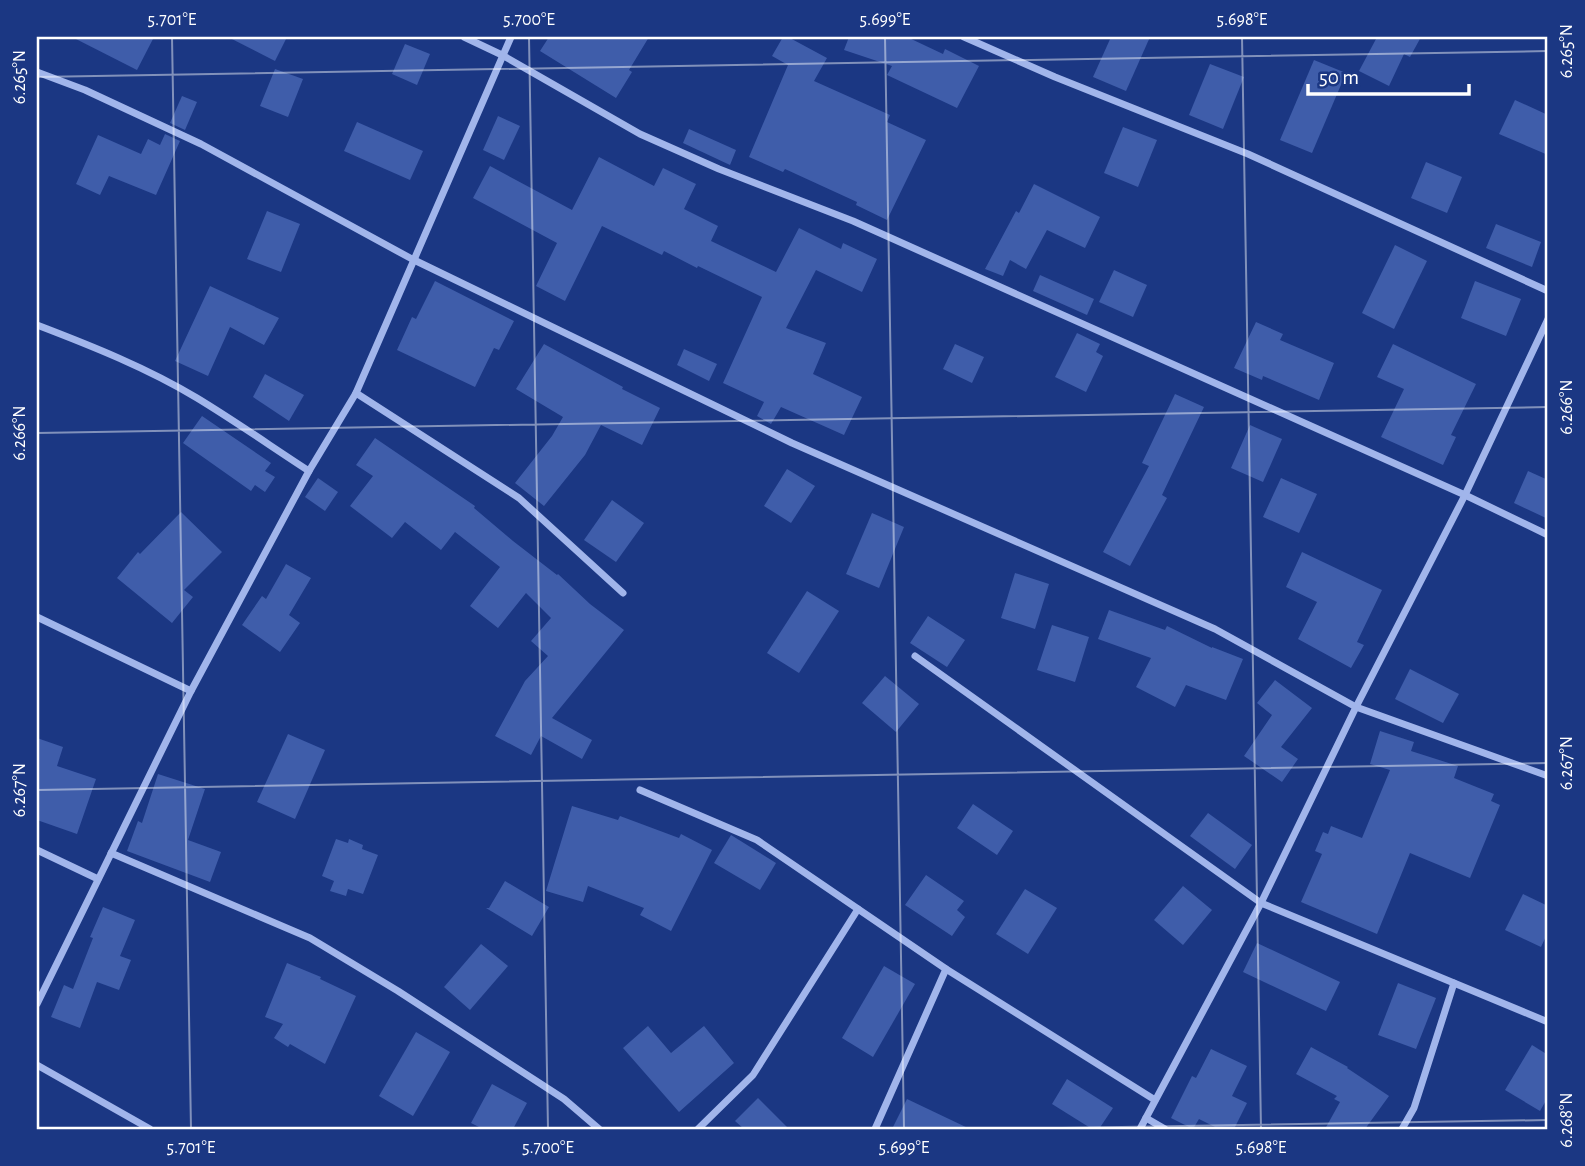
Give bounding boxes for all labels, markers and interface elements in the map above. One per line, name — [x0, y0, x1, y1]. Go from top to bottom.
text: 5.701°E — [148, 11, 197, 29]
text: 5.700°E — [503, 11, 555, 29]
text: 5.699°E — [860, 11, 911, 29]
text: 5.698°E — [1216, 11, 1268, 29]
text: 6.265°N — [1558, 24, 1576, 78]
text: 6.265°N — [11, 50, 29, 104]
scale bar — [1308, 52, 1470, 96]
text: 50 m — [1319, 67, 1359, 88]
text: 6.266°N — [1558, 379, 1576, 435]
text: 6.266°N — [11, 405, 29, 461]
text: 6.267°N — [1558, 736, 1576, 790]
text: 6.267°N — [11, 763, 29, 817]
text: 6.268°N — [1558, 1092, 1576, 1148]
text: 5.701°E — [167, 1139, 216, 1157]
text: 5.700°E — [522, 1139, 574, 1157]
text: 5.699°E — [879, 1139, 930, 1157]
text: 5.698°E — [1235, 1139, 1287, 1157]

